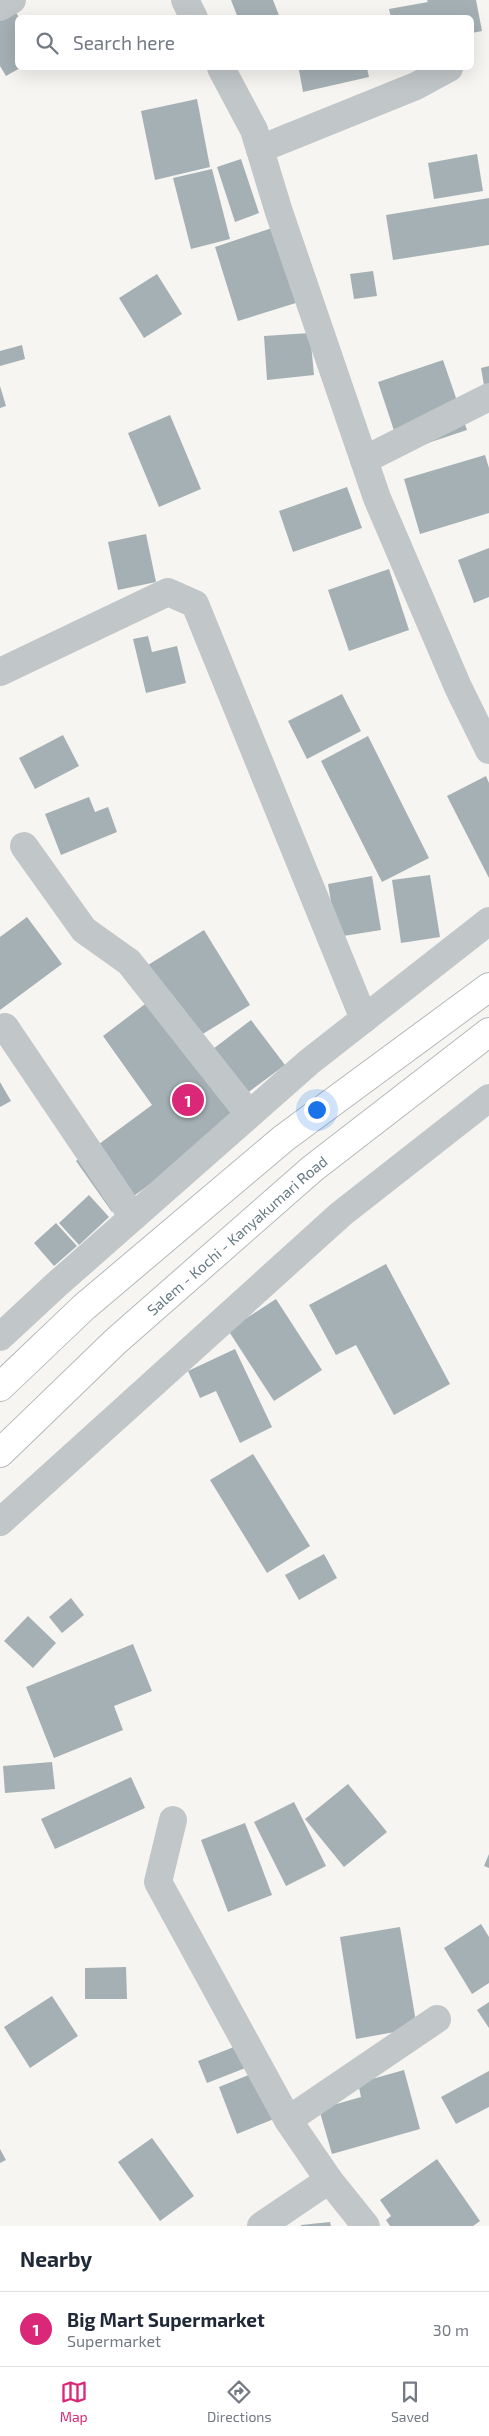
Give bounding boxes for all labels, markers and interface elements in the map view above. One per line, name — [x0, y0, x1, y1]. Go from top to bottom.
search box — [15, 15, 474, 70]
icon: search — [33, 29, 61, 57]
text: Search here — [73, 31, 175, 54]
pin: 1 — [172, 1081, 204, 1119]
your location — [304, 1097, 330, 1123]
street label: Salem - Kochi - Kanyakumari Road — [143, 1152, 331, 1319]
text: Nearby — [20, 2246, 92, 2271]
text: Big Mart Supermarket — [67, 2308, 265, 2331]
text: 1 — [33, 2320, 39, 2339]
text: 30 m — [433, 2320, 469, 2339]
text: Supermarket — [67, 2331, 161, 2350]
tab: Map — [60, 2378, 88, 2425]
tab: Directions — [207, 2378, 272, 2425]
tab: Saved — [391, 2378, 429, 2425]

